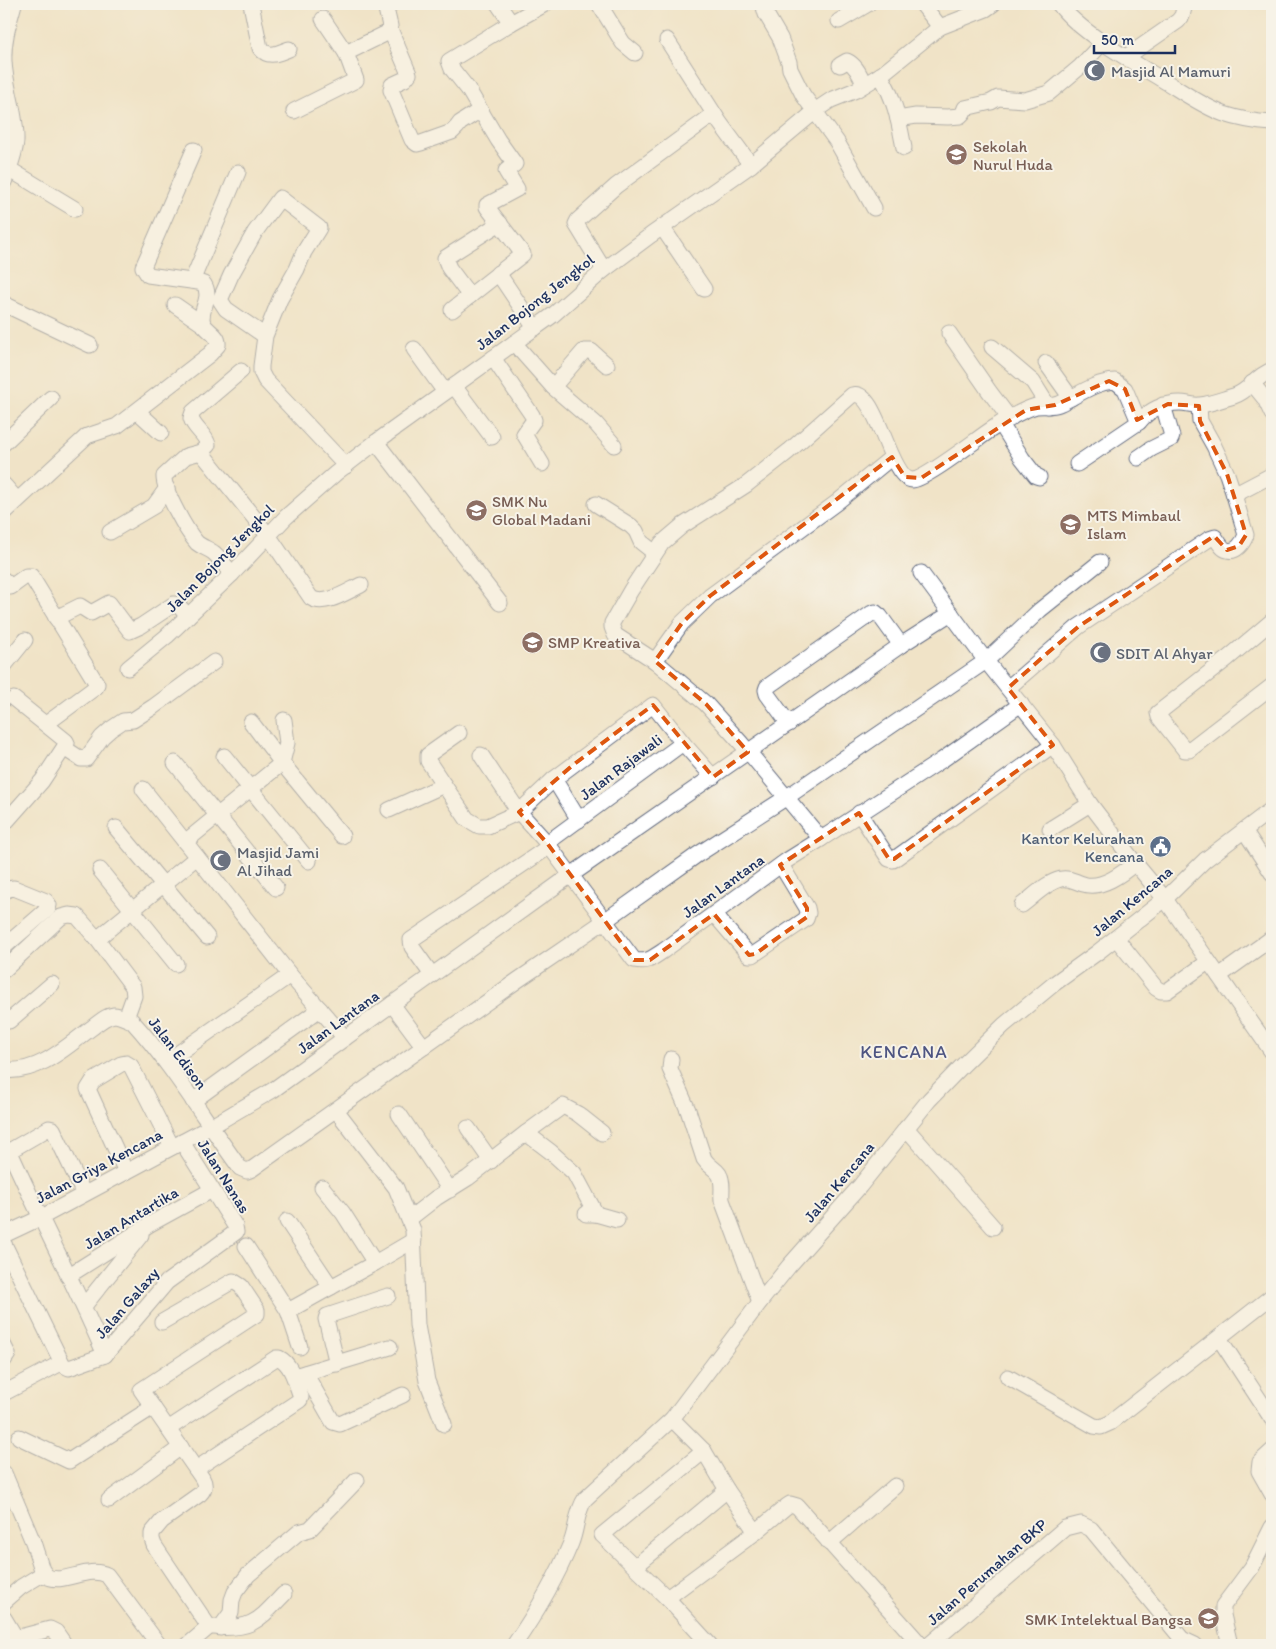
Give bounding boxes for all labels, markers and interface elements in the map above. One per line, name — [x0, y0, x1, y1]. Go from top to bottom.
scale bar — [1094, 22, 1175, 54]
text: 50 m — [1101, 31, 1134, 49]
mosque icon: Masjid Al Mamuri — [1083, 59, 1107, 83]
place label: Masjid Al Mamuri — [1111, 62, 1231, 81]
place label: Sekolah Nurul Huda — [973, 137, 1054, 174]
school or university icon: Sekolah Nurul Huda — [945, 143, 969, 167]
street label: Jalan Bojong Jengkol — [472, 250, 598, 354]
place label: SMK Nu Global Madani — [492, 492, 591, 529]
school or university icon: SMK Nu Global Madani — [464, 498, 488, 522]
street label: Jalan Bojong Jengkol — [162, 500, 278, 616]
place label: MTS Mimbaul Islam — [1087, 506, 1181, 543]
school or university icon: MTS Mimbaul Islam — [1059, 512, 1083, 536]
school or university icon: SMP Kreativa — [520, 630, 544, 654]
place label: SMP Kreativa — [548, 633, 641, 652]
mosque icon: SDIT Al Ahyar — [1088, 641, 1112, 665]
place label: SDIT Al Ahyar — [1116, 644, 1213, 663]
street label: Jalan Rajawali — [576, 730, 666, 804]
place label: Kantor Kelurahan Kencana — [1021, 829, 1145, 866]
public building icon: Kantor Kelurahan Kencana — [1148, 835, 1172, 859]
place label: Masjid Jami Al Jihad — [237, 843, 319, 880]
mosque icon: Masjid Jami Al Jihad — [209, 849, 233, 873]
street label: Jalan Lantana — [678, 850, 768, 922]
street label: Jalan Kencana — [1088, 862, 1176, 940]
street label: Jalan Lantana — [293, 986, 383, 1058]
street label: Jalan Edison — [145, 1013, 212, 1093]
district label: KENCANA — [860, 1041, 948, 1063]
street label: Jalan Griya Kencana — [32, 1124, 166, 1207]
street label: Jalan Nanas — [194, 1135, 254, 1217]
street label: Jalan Kencana — [800, 1138, 878, 1226]
street label: Jalan Antartika — [81, 1182, 182, 1254]
street label: Jalan Galaxy — [91, 1263, 163, 1342]
street label: Jalan Perumahan BKP — [923, 1515, 1051, 1629]
school or university icon: SMK Intelektual Bangsa — [1196, 1607, 1220, 1631]
place label: SMK Intelektual Bangsa — [1025, 1610, 1193, 1629]

